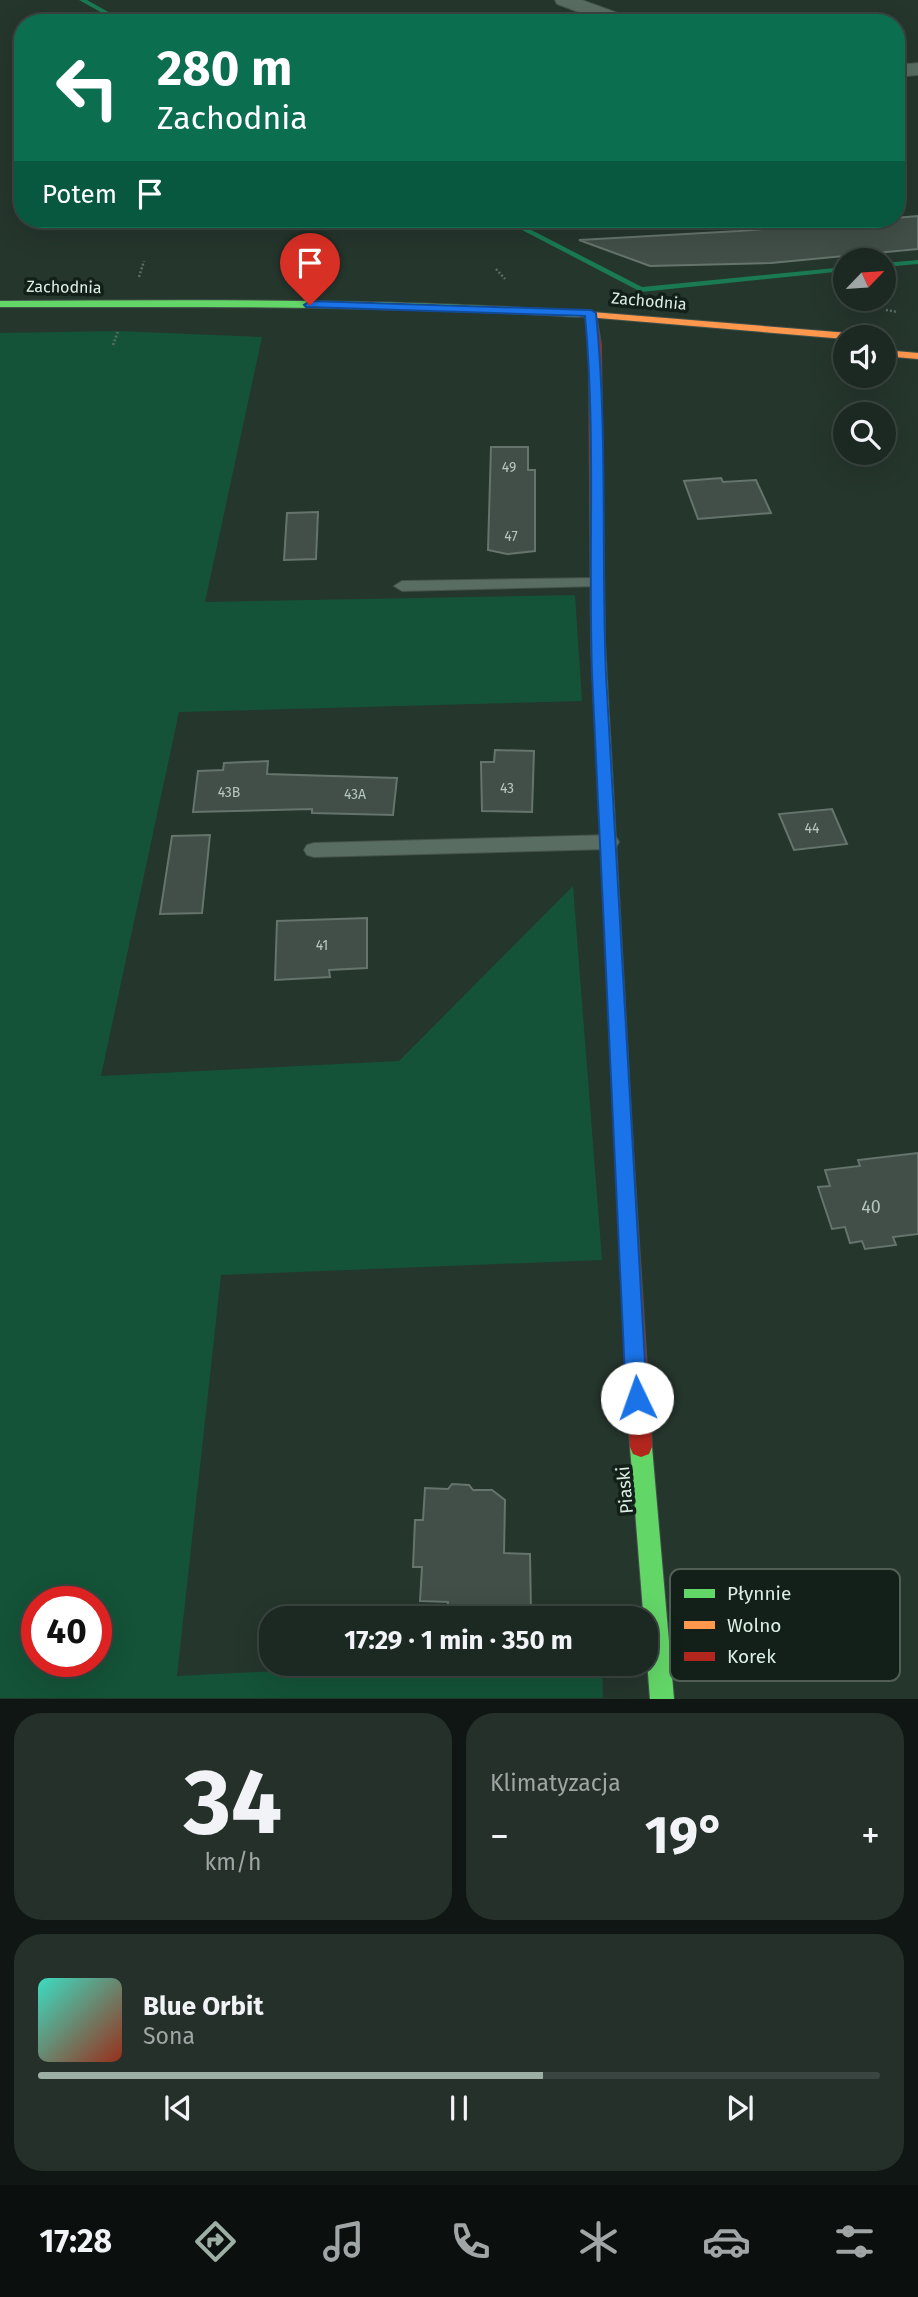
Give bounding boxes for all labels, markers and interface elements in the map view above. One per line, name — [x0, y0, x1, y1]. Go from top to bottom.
text: 280 m — [157, 39, 293, 98]
icon: left — [42, 42, 133, 133]
text: Zachodnia — [157, 99, 308, 137]
icon: arrive — [131, 175, 169, 213]
text: Potem — [42, 179, 117, 210]
pin — [280, 233, 340, 305]
icon: arrive — [291, 244, 329, 282]
north arrow — [833, 248, 896, 312]
map controls — [833, 248, 896, 465]
street label: Zachodnia — [26, 277, 102, 297]
street label: Zachodnia — [611, 288, 687, 314]
button: sound — [833, 325, 896, 388]
button: search — [833, 402, 896, 465]
house number: 49 — [502, 459, 516, 476]
house number: 47 — [504, 528, 518, 545]
house number: 43 — [500, 780, 514, 797]
house number: 43B — [218, 784, 240, 801]
house number: 43A — [344, 786, 366, 803]
house number: 44 — [805, 820, 820, 837]
house number: 41 — [316, 937, 328, 954]
house number: 40 — [861, 1196, 881, 1218]
position arrow — [600, 1361, 674, 1435]
street label: Piaski — [612, 1465, 638, 1515]
legend — [670, 1569, 900, 1681]
text: Płynnie — [727, 1582, 791, 1605]
speed limit sign: 40 — [21, 1586, 112, 1677]
text: Wolno — [727, 1614, 781, 1637]
text: 17:29 · 1 min · 350 m — [344, 1625, 573, 1656]
text: Korek — [727, 1645, 776, 1668]
text: 34 — [184, 1748, 282, 1857]
text: Klimatyzacja — [490, 1769, 621, 1797]
text: 19° — [645, 1804, 725, 1867]
text: − — [490, 1813, 509, 1859]
text: + — [861, 1813, 880, 1859]
text: km/h — [205, 1848, 261, 1876]
text: Blue Orbit — [143, 1991, 263, 2022]
text: Sona — [143, 2022, 195, 2050]
icon: previous — [159, 2089, 197, 2127]
icon: pause — [440, 2089, 478, 2127]
icon: next — [721, 2089, 759, 2127]
icon: directions — [191, 2217, 240, 2266]
icon: music — [319, 2217, 368, 2266]
icon: phone — [446, 2217, 495, 2266]
icon: climate — [574, 2217, 623, 2266]
icon: car — [702, 2217, 751, 2266]
icon: filters — [830, 2217, 879, 2266]
text: 17:28 — [39, 2222, 112, 2260]

